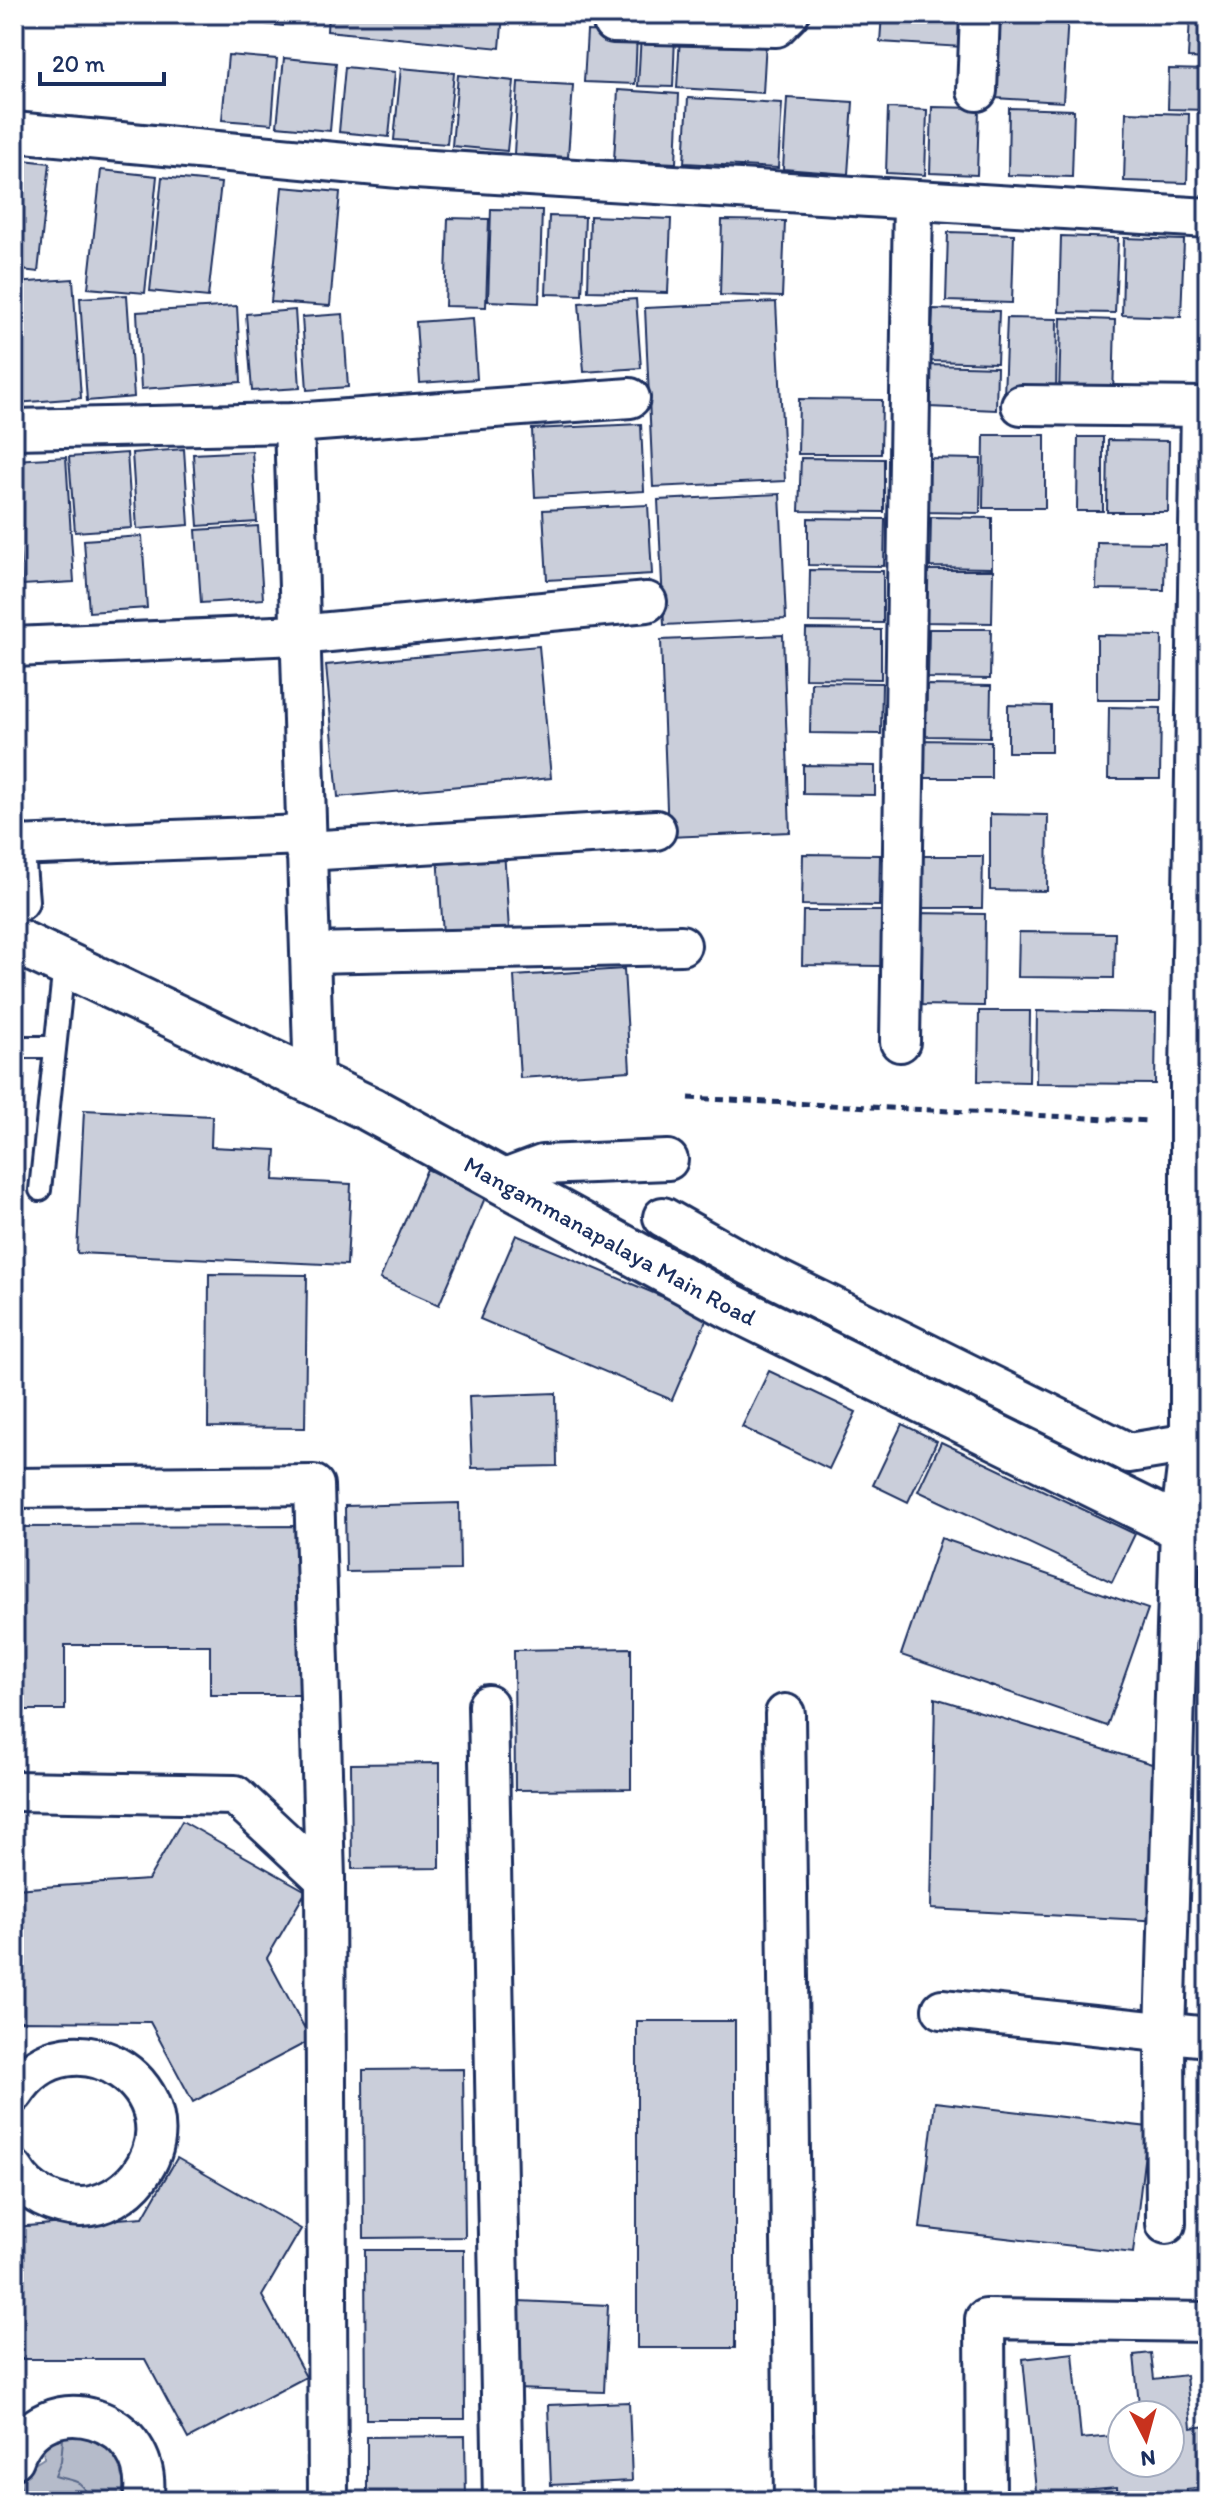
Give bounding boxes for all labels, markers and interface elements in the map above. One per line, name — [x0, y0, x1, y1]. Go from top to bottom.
scale bar — [40, 36, 164, 86]
text: 20 m — [52, 49, 105, 78]
street label: Mangammanapalaya Main Road — [459, 1149, 761, 1331]
north arrow — [1106, 2399, 1186, 2479]
text: N — [1139, 2444, 1157, 2473]

